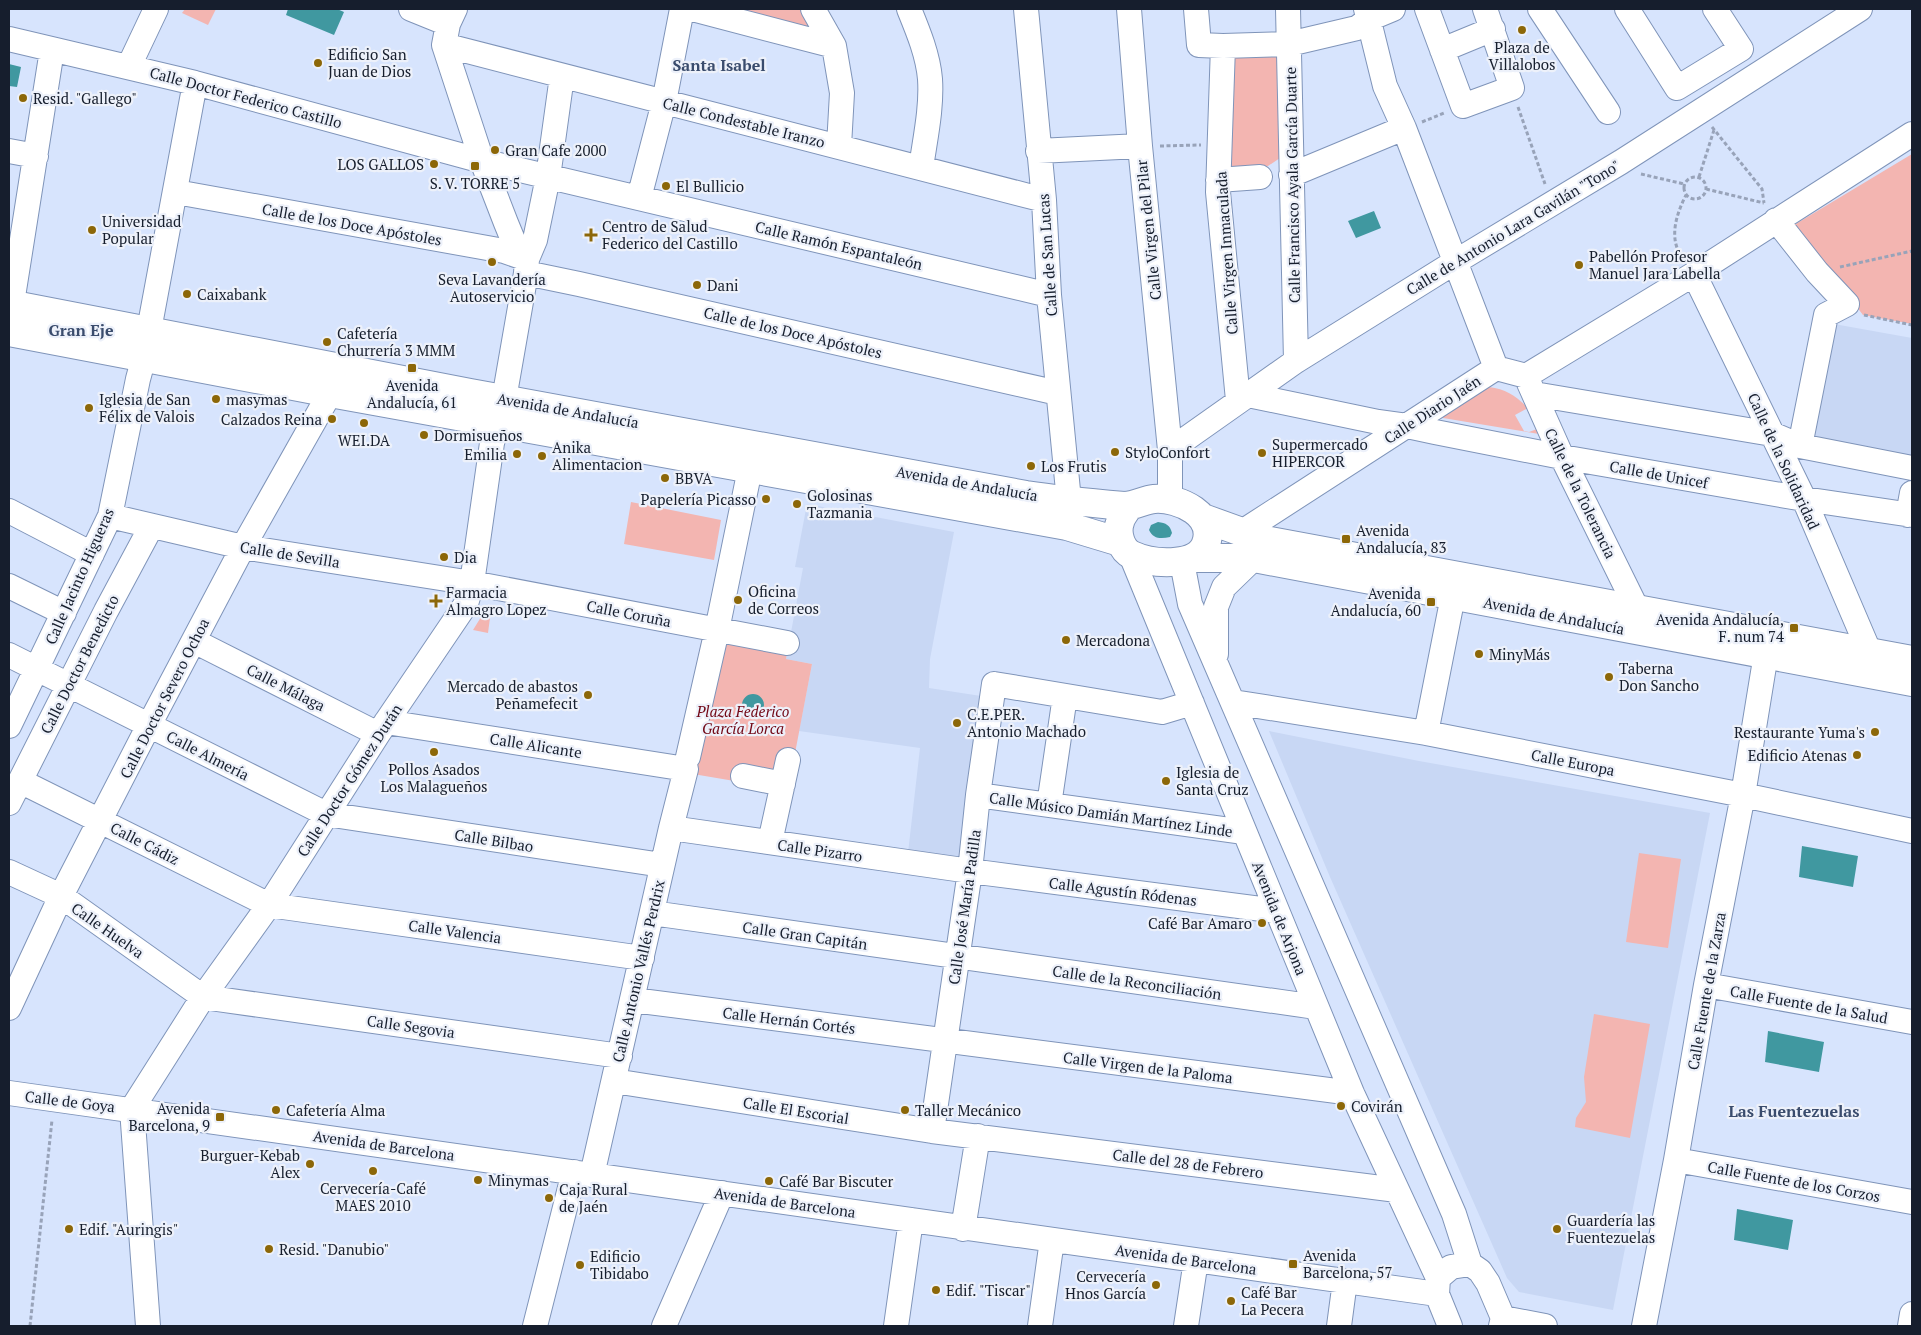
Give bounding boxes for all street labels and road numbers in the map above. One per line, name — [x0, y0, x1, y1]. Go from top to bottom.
street label: Calle Doctor Federico Castillo — [148, 62, 344, 132]
street label: Calle Francisco Ayala García Duarte — [1280, 67, 1304, 303]
street label: Calle Condestable Iranzo — [661, 92, 827, 152]
street label: Calle de Antonio Lara Gavilán "Tono" — [1402, 155, 1624, 299]
street label: Calle Virgen del Pilar — [1131, 159, 1165, 301]
street label: Calle Virgen Inmaculada — [1210, 170, 1242, 335]
street label: Calle de San Lucas — [1033, 193, 1061, 317]
street label: Calle de los Doce Apóstoles — [260, 198, 444, 250]
street label: Calle Ramón Espantaleón — [753, 216, 925, 274]
street label: Calle de los Doce Apóstoles — [702, 302, 884, 362]
street label: Calle Diario Jaén — [1380, 370, 1484, 448]
street label: Avenida de Andalucía — [496, 388, 641, 432]
street label: Calle de la Solidaridad — [1744, 389, 1824, 533]
street label: Calle de la Tolerancia — [1541, 424, 1621, 562]
street label: Calle de Unicef — [1608, 455, 1711, 493]
street label: Avenida de Andalucía — [895, 461, 1040, 505]
street label: Calle Jacinto Higueras — [40, 505, 118, 647]
street label: Calle de Sevilla — [239, 536, 342, 572]
street label: Calle Doctor Benedicto — [35, 591, 123, 737]
street label: Avenida de Andalucía — [1482, 591, 1627, 639]
street label: Calle Coruña — [585, 595, 673, 631]
street label: Calle Doctor Severo Ochoa — [115, 614, 213, 782]
street label: Calle Málaga — [243, 659, 329, 716]
street label: Calle Doctor Gómez Durán — [292, 700, 406, 860]
street label: Calle Almería — [163, 726, 253, 785]
street label: Calle Alicante — [488, 728, 584, 762]
street label: Calle Europa — [1529, 744, 1617, 780]
street label: Calle Músico Damián Martínez Linde — [988, 787, 1234, 841]
street label: Calle Cádiz — [107, 817, 183, 869]
street label: Calle Bilbao — [453, 824, 535, 856]
street label: Calle José María Padilla — [943, 828, 985, 986]
street label: Calle Pizarro — [776, 834, 864, 866]
street label: Avenida de Arjona — [1248, 858, 1312, 978]
street label: Calle Agustín Ródenas — [1048, 872, 1198, 910]
street label: Calle Antonio Vallés Perdrix — [607, 878, 669, 1064]
street label: Calle Huelva — [68, 898, 149, 963]
street label: Calle Fuente de la Zarza — [1682, 910, 1730, 1072]
street label: Calle Valencia — [407, 915, 503, 947]
street label: Calle Gran Capitán — [741, 916, 869, 954]
street label: Calle de la Reconciliación — [1051, 960, 1223, 1004]
street label: Calle Fuente de la Salud — [1729, 980, 1889, 1028]
street label: Calle Hernán Cortés — [721, 1002, 857, 1038]
street label: Calle Segovia — [366, 1010, 457, 1042]
street label: Calle Virgen de la Paloma — [1062, 1047, 1234, 1087]
street label: Calle de Goya — [24, 1086, 117, 1116]
street label: Calle El Escorial — [742, 1092, 850, 1128]
street label: Avenida de Barcelona — [312, 1125, 456, 1165]
street label: Calle del 28 de Febrero — [1111, 1144, 1265, 1182]
street label: Calle Fuente de los Corzos — [1706, 1156, 1882, 1206]
street label: Avenida de Barcelona — [713, 1182, 857, 1222]
street label: Avenida de Barcelona — [1114, 1239, 1258, 1279]

